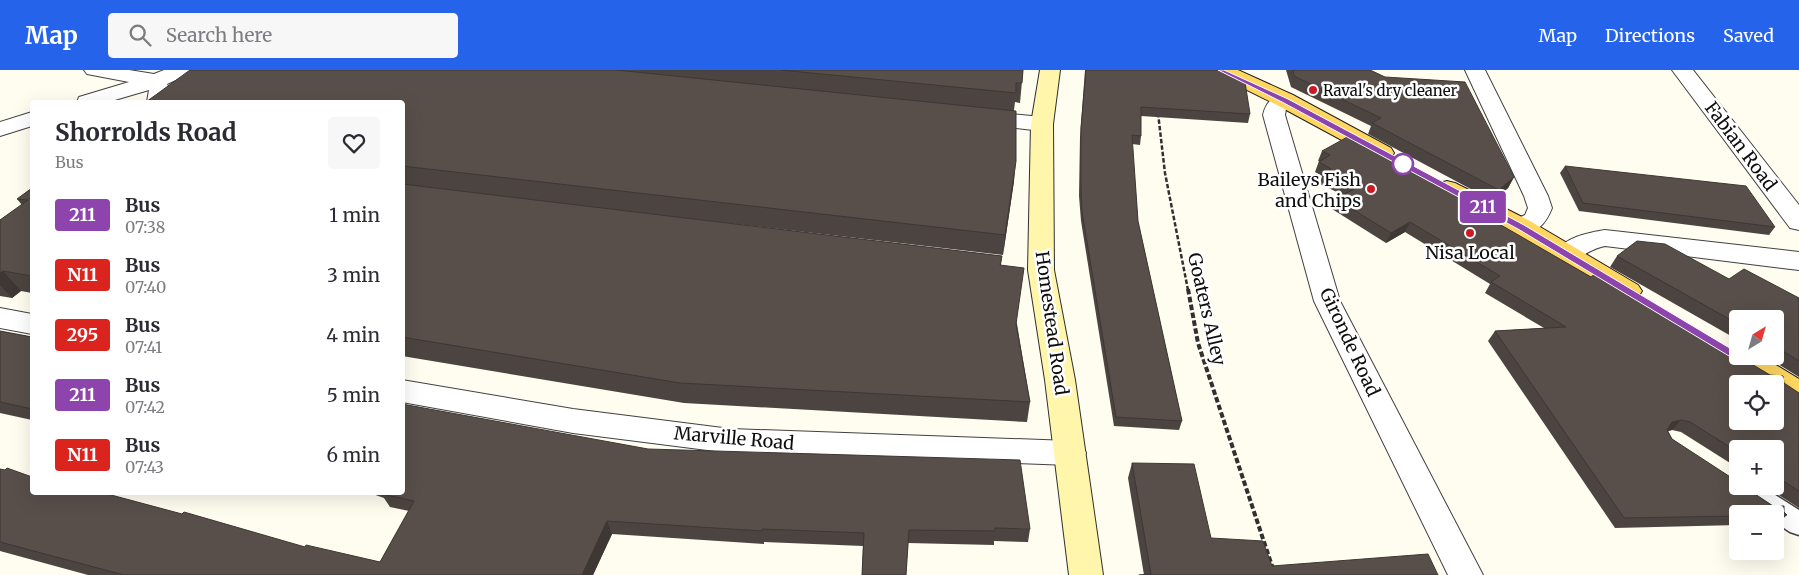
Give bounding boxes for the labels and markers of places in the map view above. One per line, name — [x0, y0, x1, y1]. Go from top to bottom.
place label: Raval's dry cleaner — [1323, 81, 1458, 100]
marker: Raval's dry cleaner — [1307, 84, 1319, 96]
unlabelled marker — [1392, 153, 1414, 175]
place label: Baileys Fish and Chips — [1257, 168, 1361, 212]
marker: Baileys Fish and Chips — [1365, 183, 1377, 195]
marker: Nisa Local — [1464, 227, 1476, 239]
place label: Nisa Local — [1425, 241, 1515, 264]

